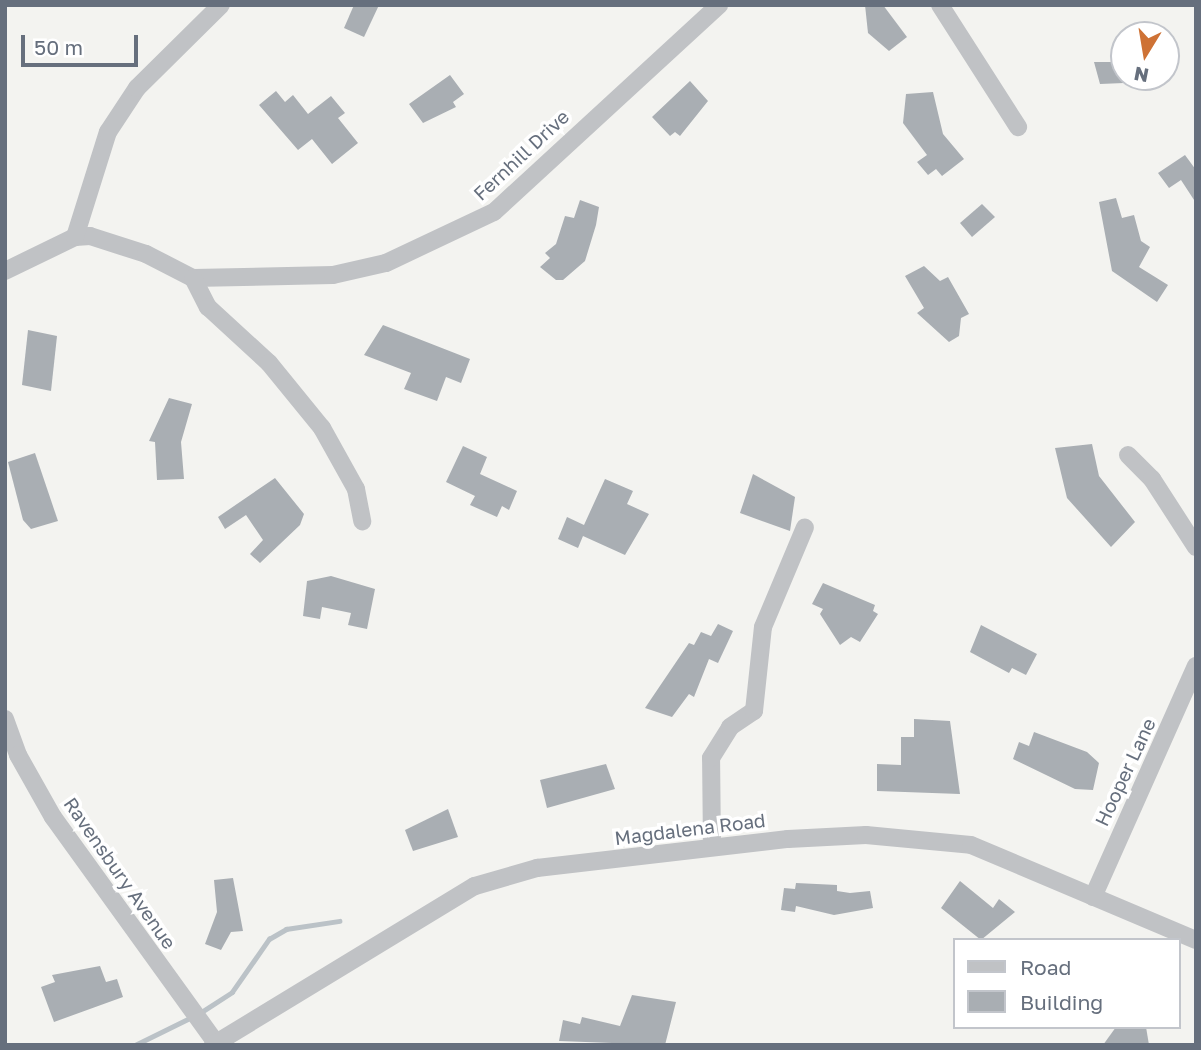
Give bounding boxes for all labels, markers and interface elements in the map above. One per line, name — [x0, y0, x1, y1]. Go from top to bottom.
scale bar — [24, 21, 142, 65]
north arrow — [1110, 21, 1180, 91]
text: 50 m — [34, 34, 83, 60]
text: N — [1132, 62, 1151, 88]
street label: Fernhill Drive — [469, 105, 573, 205]
street label: Hooper Lane — [1090, 714, 1160, 830]
street label: Ravensbury Avenue — [59, 793, 181, 953]
street label: Magdalena Road — [613, 808, 767, 850]
legend — [953, 938, 1180, 1029]
text: Road — [1020, 954, 1071, 980]
text: Building — [1020, 989, 1103, 1015]

